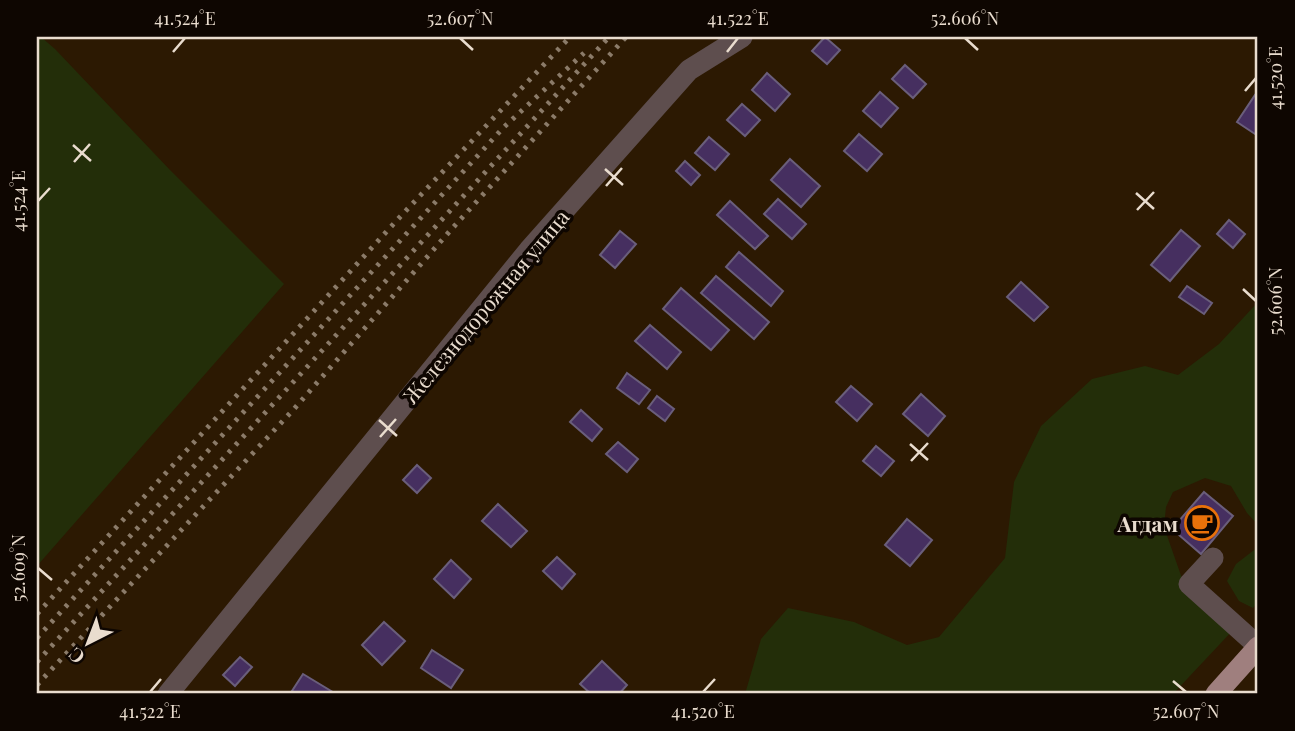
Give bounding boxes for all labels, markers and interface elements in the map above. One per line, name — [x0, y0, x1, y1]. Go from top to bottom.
text: 41.524°E — [154, 6, 216, 30]
text: 52.607°N — [427, 6, 494, 30]
text: 41.522°E — [707, 6, 769, 30]
text: 52.606°N — [931, 6, 1000, 30]
text: 41.520°E — [1263, 46, 1287, 110]
text: 41.524°E — [6, 170, 30, 232]
street label: Железнодорожная улица — [395, 203, 575, 409]
text: 52.606°N — [1263, 266, 1287, 335]
cafe icon: Агдам — [1183, 504, 1221, 542]
place label: Агдам — [1116, 509, 1178, 537]
text: 52.609°N — [6, 534, 30, 602]
north arrow — [52, 608, 122, 678]
text: С — [62, 642, 90, 671]
text: 41.522°E — [119, 699, 181, 723]
text: 41.520°E — [671, 699, 735, 723]
text: 52.607°N — [1153, 699, 1220, 723]

